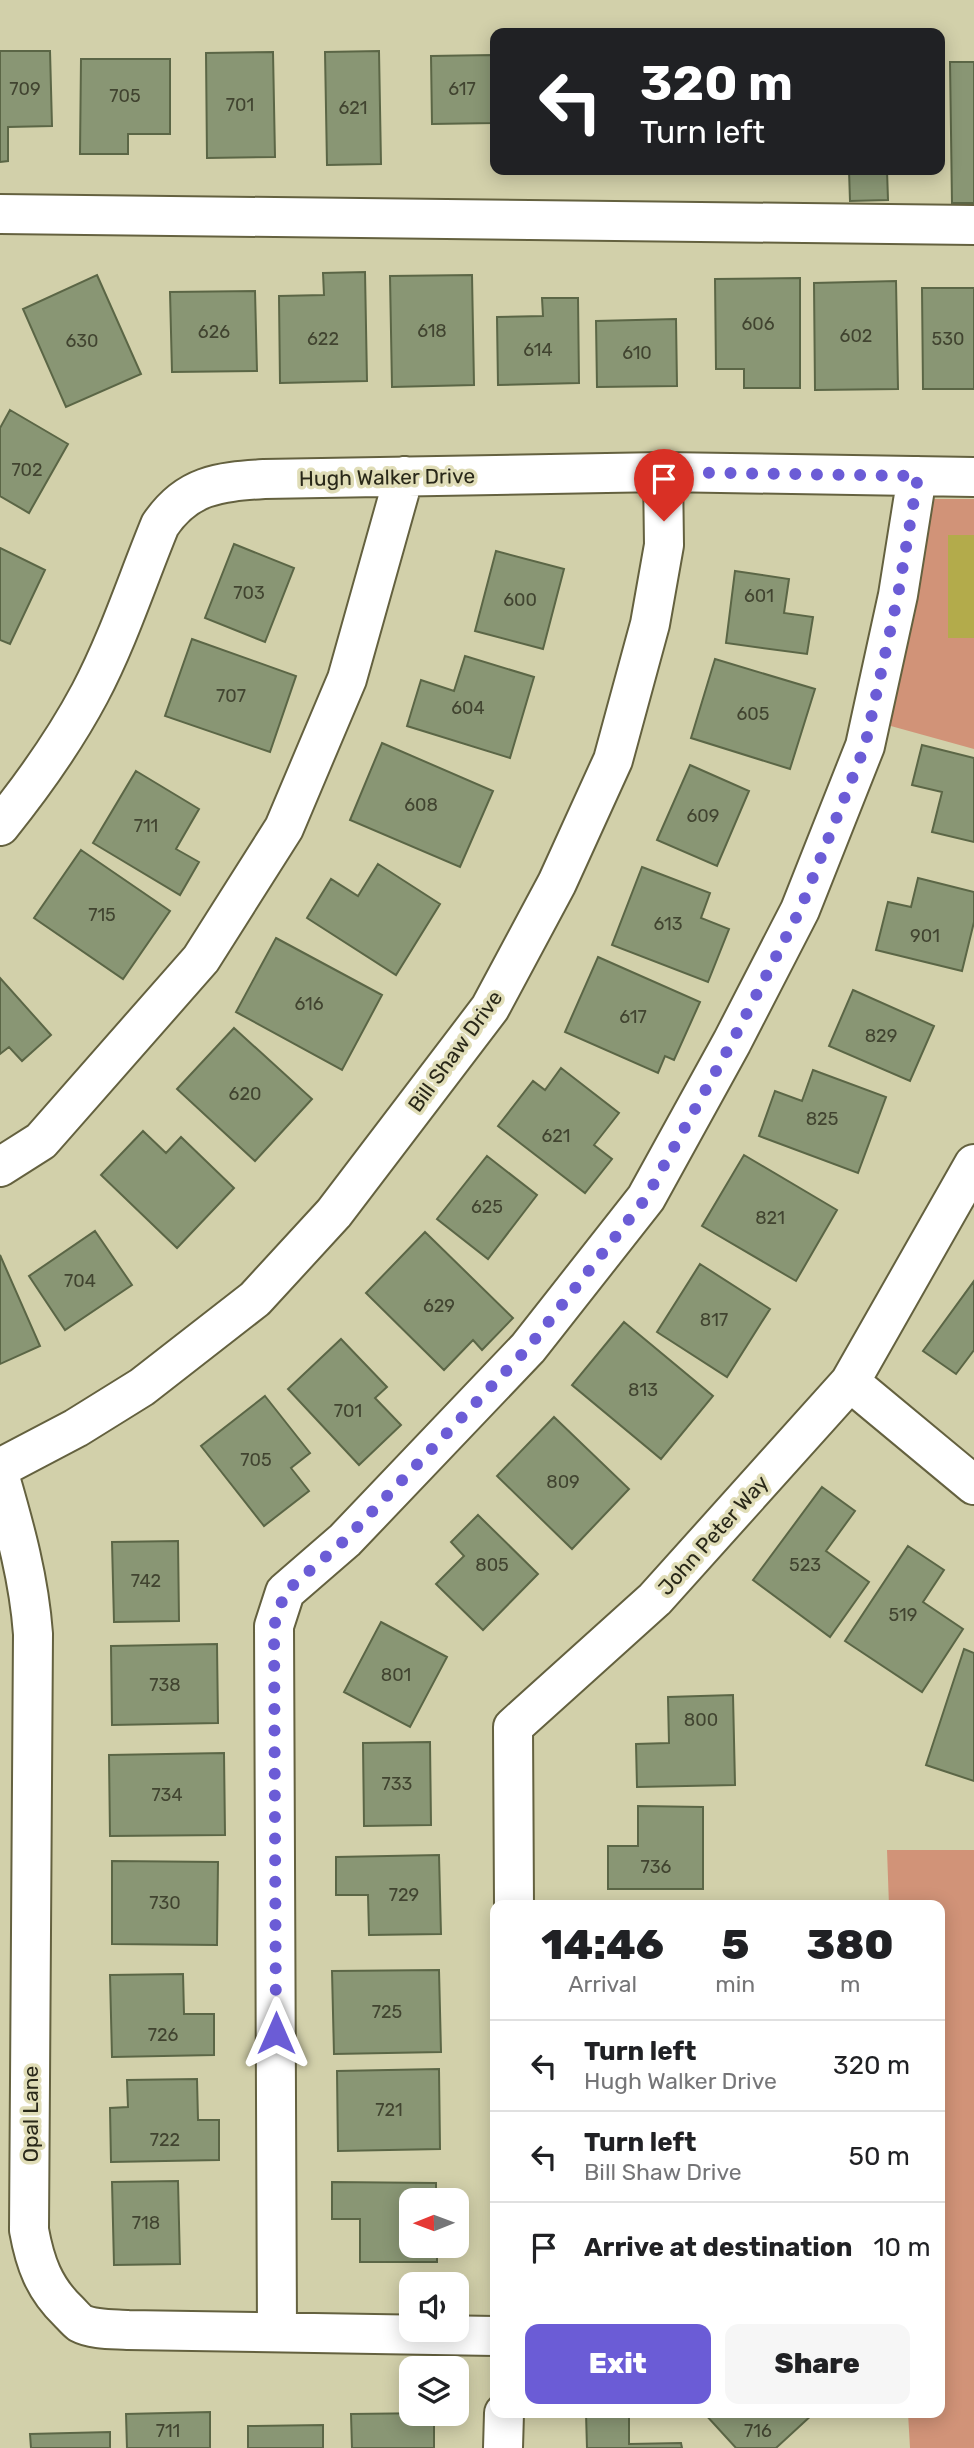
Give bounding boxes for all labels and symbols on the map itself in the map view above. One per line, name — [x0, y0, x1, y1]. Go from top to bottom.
house number: 709 — [9, 78, 41, 100]
house number: 617 — [448, 78, 476, 100]
house number: 705 — [109, 85, 141, 107]
house number: 701 — [226, 94, 254, 116]
house number: 621 — [338, 97, 368, 119]
house number: 606 — [741, 313, 775, 335]
house number: 618 — [417, 320, 447, 342]
house number: 626 — [198, 321, 230, 343]
house number: 602 — [840, 325, 872, 347]
house number: 622 — [307, 328, 339, 350]
house number: 530 — [932, 328, 964, 350]
house number: 630 — [65, 330, 99, 352]
house number: 614 — [523, 339, 553, 361]
house number: 610 — [622, 342, 652, 364]
pin — [634, 449, 694, 521]
house number: 702 — [11, 459, 43, 481]
street label: Hugh Walker Drive — [299, 463, 475, 491]
house number: 703 — [233, 582, 265, 604]
house number: 601 — [744, 585, 774, 607]
house number: 600 — [503, 589, 537, 611]
house number: 707 — [216, 685, 246, 707]
house number: 604 — [451, 697, 485, 719]
house number: 605 — [737, 703, 769, 725]
house number: 608 — [404, 794, 438, 816]
house number: 609 — [687, 805, 719, 827]
house number: 711 — [134, 815, 158, 837]
house number: 715 — [88, 904, 116, 926]
house number: 613 — [654, 913, 682, 935]
house number: 901 — [910, 925, 940, 947]
street label: Bill Shaw Drive — [403, 985, 507, 1117]
house number: 616 — [295, 993, 324, 1015]
house number: 617 — [619, 1006, 647, 1028]
house number: 829 — [865, 1025, 897, 1047]
house number: 620 — [229, 1083, 261, 1105]
house number: 825 — [806, 1108, 838, 1130]
house number: 621 — [541, 1125, 571, 1147]
house number: 625 — [471, 1196, 503, 1218]
house number: 821 — [755, 1207, 785, 1229]
house number: 704 — [64, 1270, 96, 1292]
house number: 629 — [423, 1295, 455, 1317]
house number: 817 — [700, 1309, 728, 1331]
house number: 813 — [628, 1379, 658, 1401]
house number: 701 — [334, 1400, 362, 1422]
house number: 705 — [240, 1449, 272, 1471]
street label: John Peter Way — [653, 1470, 774, 1600]
house number: 809 — [546, 1471, 580, 1493]
house number: 805 — [475, 1554, 509, 1576]
house number: 523 — [789, 1554, 821, 1576]
house number: 742 — [131, 1570, 161, 1592]
house number: 519 — [889, 1604, 917, 1626]
house number: 801 — [381, 1664, 411, 1686]
house number: 738 — [149, 1674, 181, 1696]
house number: 800 — [684, 1709, 718, 1731]
house number: 733 — [382, 1773, 412, 1795]
house number: 734 — [151, 1784, 183, 1806]
house number: 736 — [641, 1856, 672, 1878]
house number: 729 — [389, 1884, 419, 1906]
house number: 730 — [149, 1892, 181, 1914]
position arrow — [239, 1996, 313, 2070]
house number: 725 — [372, 2001, 402, 2023]
house number: 726 — [148, 2024, 178, 2046]
street label: Opal Lane — [18, 2066, 43, 2162]
house number: 721 — [375, 2099, 403, 2121]
house number: 722 — [150, 2129, 180, 2151]
north arrow — [399, 2188, 469, 2258]
house number: 718 — [132, 2212, 160, 2234]
house number: 711 — [156, 2420, 180, 2442]
house number: 716 — [744, 2420, 772, 2442]

